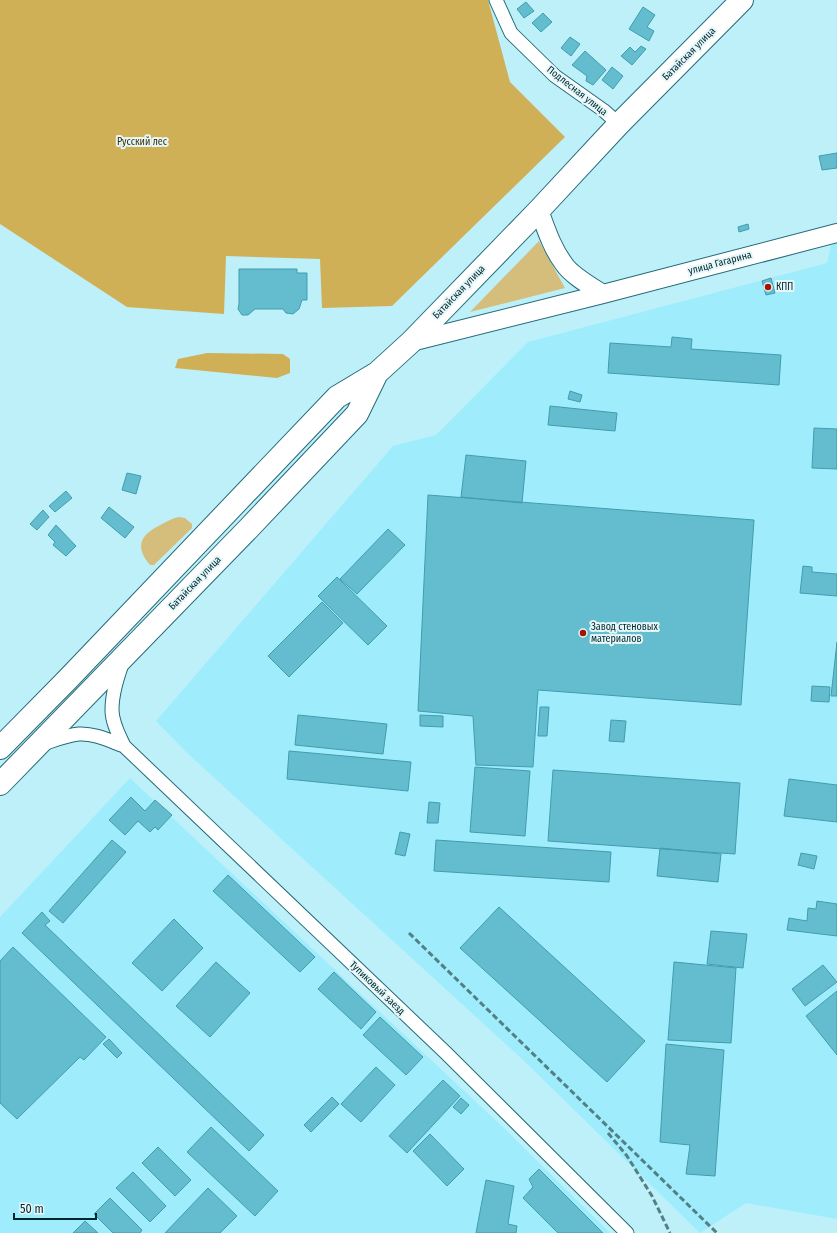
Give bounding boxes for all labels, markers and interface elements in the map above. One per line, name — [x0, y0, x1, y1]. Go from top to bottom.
street label: Батайская улица — [660, 25, 718, 83]
street label: Подлесная улица — [544, 64, 610, 118]
park label: Русский лес — [117, 136, 168, 148]
street label: улица Гагарина — [687, 249, 753, 277]
street label: Батайская улица — [430, 263, 488, 321]
place label: КПП — [776, 281, 793, 293]
marker: КПП — [763, 282, 773, 292]
street label: Батайская улица — [166, 554, 224, 612]
place label: Завод стеновых материалов — [591, 621, 658, 645]
marker: Завод стеновых материалов — [578, 628, 588, 638]
street label: Тупиковый заезд — [347, 959, 407, 1017]
scale bar — [14, 1195, 96, 1221]
text: 50 m — [20, 1202, 44, 1216]

